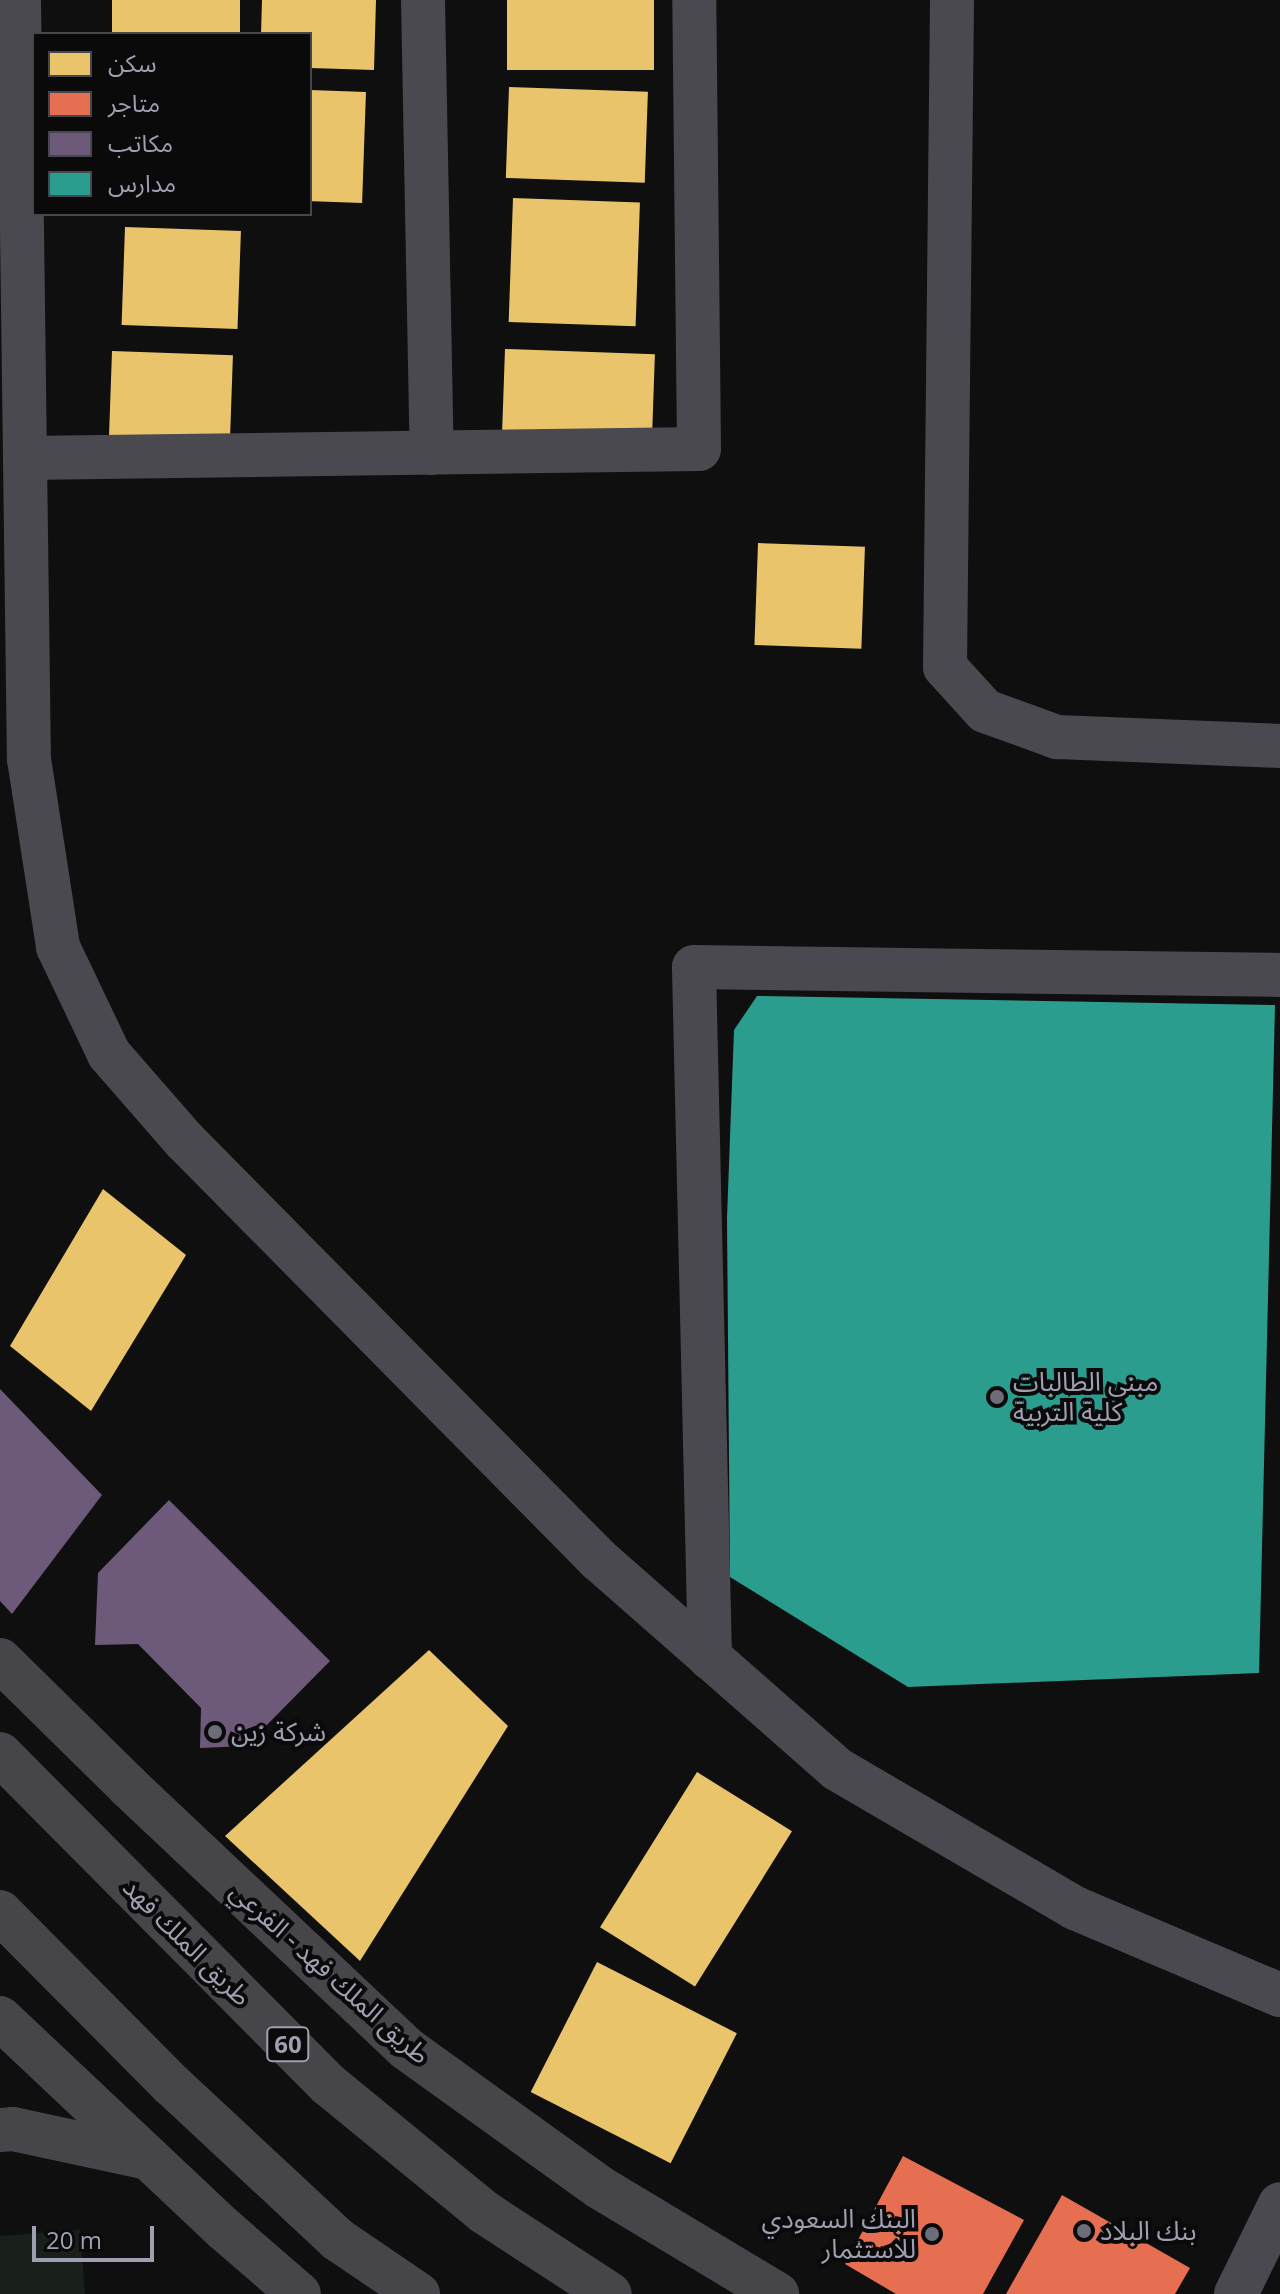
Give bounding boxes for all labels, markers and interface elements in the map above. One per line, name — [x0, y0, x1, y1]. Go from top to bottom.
legend — [32, 32, 312, 216]
text: سكن — [108, 46, 157, 79]
text: متاجر — [108, 86, 160, 119]
text: مكاتب — [108, 126, 173, 159]
text: مدارس — [108, 166, 176, 199]
place label: مبنى الطالبات كلية التربية — [1013, 1366, 1158, 1428]
marker: مبنى الطالبات كلية التربية — [988, 1388, 1006, 1406]
place label: شركة زين — [231, 1716, 326, 1748]
marker: شركة زين — [206, 1723, 224, 1741]
street label: طريق الملك فهد — [117, 1872, 257, 2012]
street label: طريق الملك فهد - الفرعي — [224, 1875, 436, 2071]
road number: 60 — [266, 2024, 310, 2064]
place label: البنك السعودي للاستثمار — [761, 2203, 916, 2264]
scale bar — [36, 2210, 158, 2260]
place label: بنك البلاد — [1100, 2215, 1196, 2247]
marker: بنك البلاد — [1075, 2222, 1093, 2240]
text: 20 m — [46, 2223, 102, 2256]
marker: البنك السعودي للاستثمار — [923, 2225, 941, 2243]

